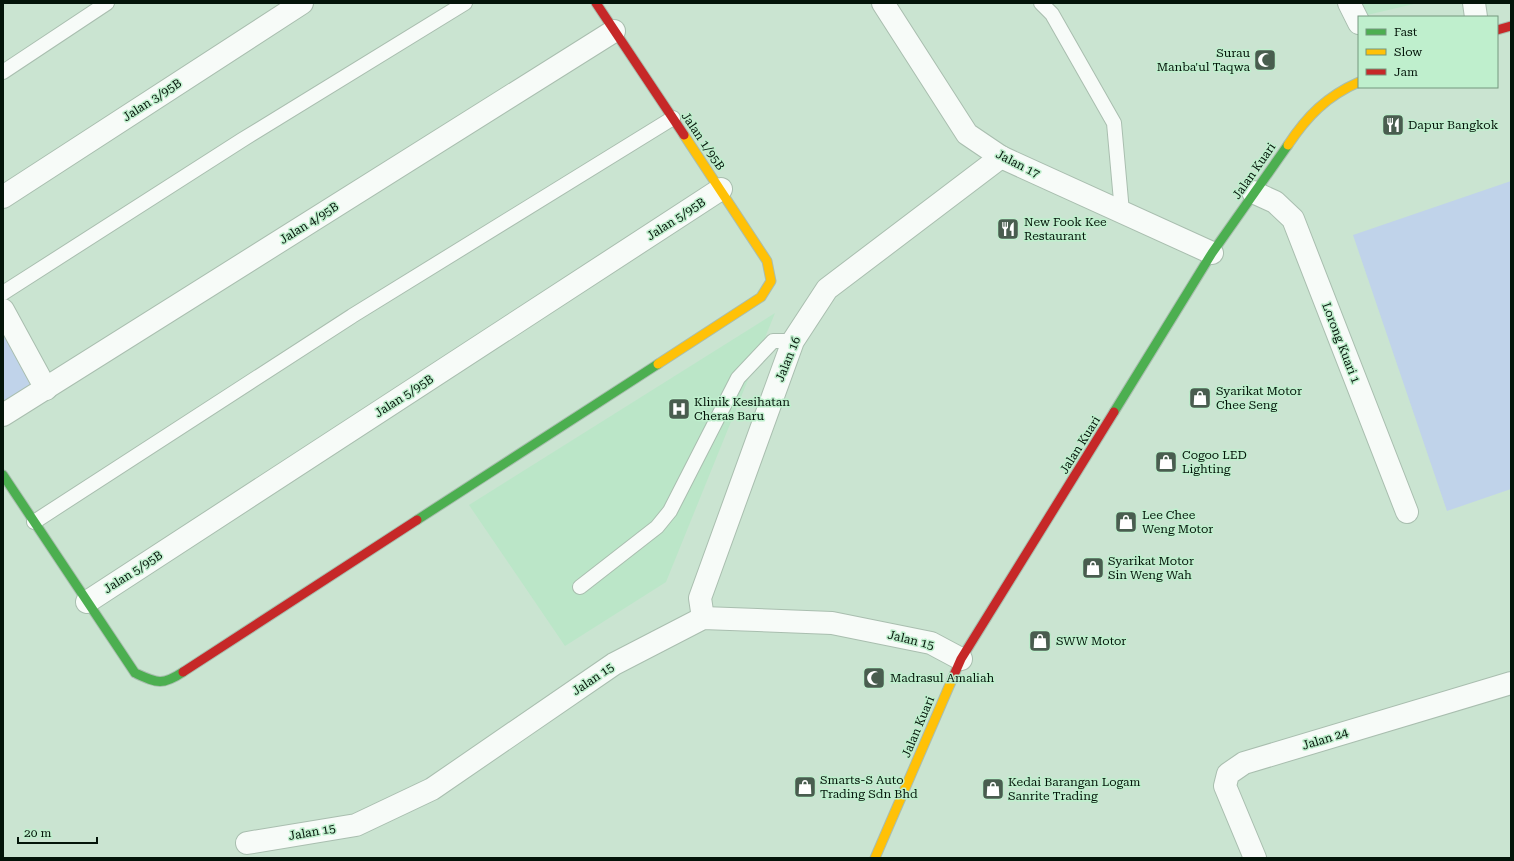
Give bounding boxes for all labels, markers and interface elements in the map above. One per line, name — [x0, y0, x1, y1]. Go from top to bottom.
legend — [1358, 16, 1498, 88]
text: Fast — [1394, 25, 1418, 39]
text: Slow — [1394, 45, 1422, 59]
place label: Surau Manba'ul Taqwa — [1157, 46, 1251, 74]
mosque icon: Surau Manba'ul Taqwa — [1252, 47, 1278, 73]
text: Jam — [1394, 65, 1418, 79]
street label: Jalan 3/95B — [120, 76, 184, 124]
street label: Jalan 1/95B — [678, 109, 728, 173]
restaurant icon: Dapur Bangkok — [1380, 112, 1406, 138]
place label: Dapur Bangkok — [1408, 118, 1499, 132]
street label: Jalan Kuari — [1230, 140, 1279, 202]
street label: Jalan 17 — [994, 147, 1043, 181]
street label: Jalan 5/95B — [644, 195, 708, 243]
street label: Jalan 4/95B — [277, 199, 341, 247]
place label: New Fook Kee Restaurant — [1024, 215, 1107, 243]
restaurant icon: New Fook Kee Restaurant — [995, 216, 1021, 242]
street label: Lorong Kuari 1 — [1319, 301, 1363, 386]
street label: Jalan 16 — [773, 334, 803, 384]
street label: Jalan 5/95B — [372, 372, 436, 420]
place label: Syarikat Motor Chee Seng — [1216, 384, 1302, 412]
shop icon: Syarikat Motor Chee Seng — [1187, 385, 1213, 411]
place label: Klinik Kesihatan Cheras Baru — [694, 395, 790, 423]
hospital icon: Klinik Kesihatan Cheras Baru — [666, 396, 692, 422]
street label: Jalan Kuari — [1057, 414, 1103, 476]
place label: Cogoo LED Lighting — [1182, 448, 1247, 476]
shop icon: Cogoo LED Lighting — [1153, 449, 1179, 475]
place label: Lee Chee Weng Motor — [1142, 508, 1213, 536]
shop icon: Lee Chee Weng Motor — [1113, 509, 1139, 535]
street label: Jalan 5/95B — [101, 548, 165, 596]
place label: Syarikat Motor Sin Weng Wah — [1108, 554, 1194, 582]
shop icon: Syarikat Motor Sin Weng Wah — [1080, 555, 1106, 581]
street label: Jalan 15 — [886, 627, 936, 653]
shop icon: SWW Motor — [1027, 628, 1053, 654]
place label: SWW Motor — [1056, 634, 1126, 648]
street label: Jalan 15 — [569, 660, 617, 698]
mosque icon: Madrasul Amaliah — [861, 665, 887, 691]
place label: Madrasul Amaliah — [890, 671, 994, 685]
street label: Jalan Kuari — [899, 694, 937, 760]
street label: Jalan 24 — [1300, 725, 1350, 753]
place label: Smarts-S Auto Trading Sdn Bhd — [820, 773, 918, 801]
shop icon: Smarts-S Auto Trading Sdn Bhd — [792, 774, 818, 800]
place label: Kedai Barangan Logam Sanrite Trading — [1008, 775, 1141, 803]
shop icon: Kedai Barangan Logam Sanrite Trading — [980, 776, 1006, 802]
scale bar — [18, 819, 97, 845]
street label: Jalan 15 — [287, 821, 337, 843]
text: 20 m — [24, 826, 51, 840]

